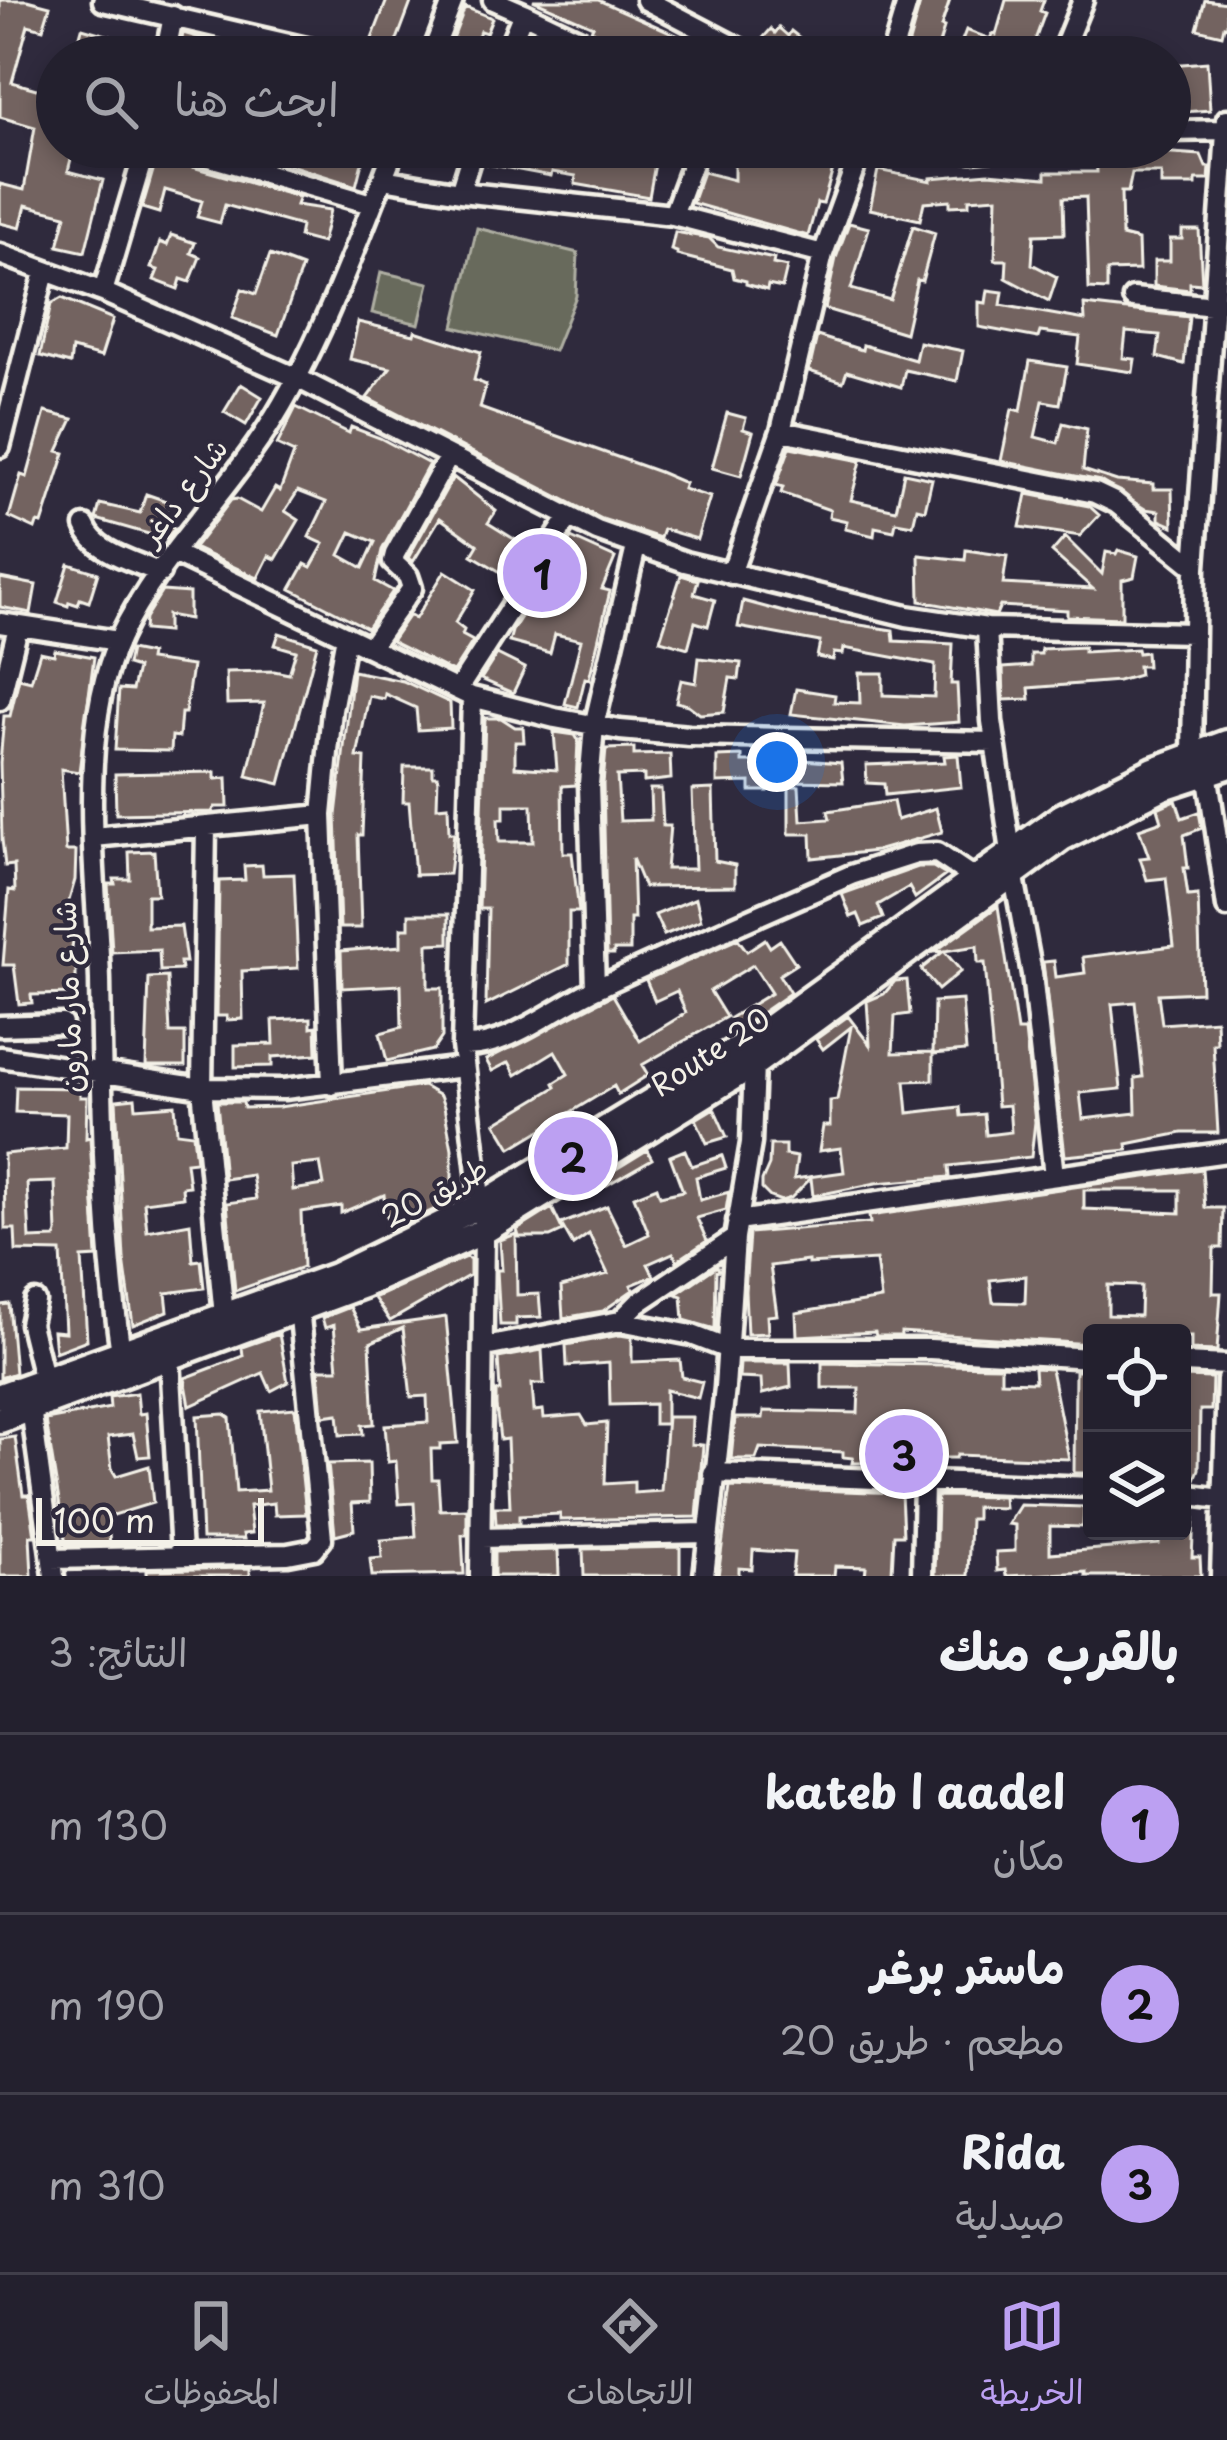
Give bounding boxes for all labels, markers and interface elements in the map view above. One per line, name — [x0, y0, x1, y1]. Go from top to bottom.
search box — [36, 36, 1191, 168]
text: ابحث هنا — [174, 63, 339, 131]
icon: search — [78, 69, 144, 135]
street label: شارع داغر — [125, 427, 238, 557]
pin: 1 — [503, 528, 581, 618]
your location — [747, 732, 807, 792]
street label: شارع مار مارون — [41, 900, 93, 1094]
street label: Route 20 — [641, 995, 778, 1107]
pin: 2 — [534, 1111, 612, 1201]
street label: طريق 20 — [372, 1144, 495, 1238]
map controls — [1083, 1324, 1191, 1540]
button: locate — [1083, 1324, 1191, 1432]
pin: 3 — [865, 1409, 943, 1499]
button: layers — [1083, 1432, 1191, 1540]
scale bar — [36, 1492, 264, 1545]
text: 100 m — [54, 1494, 155, 1544]
text: بالقرب منك — [939, 1610, 1179, 1687]
text: النتائج: 3 — [48, 1621, 188, 1680]
text: kateb l aadel — [765, 1756, 1065, 1824]
text: 130 m — [48, 1794, 168, 1853]
text: 1 — [1131, 1794, 1149, 1853]
text: مكان — [993, 1824, 1065, 1883]
text: ماستر برغر — [871, 1931, 1065, 1999]
text: 190 m — [48, 1974, 165, 2033]
text: 2 — [1126, 1974, 1154, 2033]
text: مطعم · طريق 20 — [779, 2009, 1065, 2068]
text: Rida — [961, 2116, 1065, 2184]
text: 310 m — [48, 2154, 166, 2213]
text: 3 — [1127, 2154, 1153, 2213]
text: صيدلية — [955, 2184, 1065, 2243]
tab: المحفوظات — [143, 2293, 279, 2422]
tab: الاتجاهات — [566, 2293, 694, 2422]
tab: الخريطة — [981, 2293, 1084, 2422]

